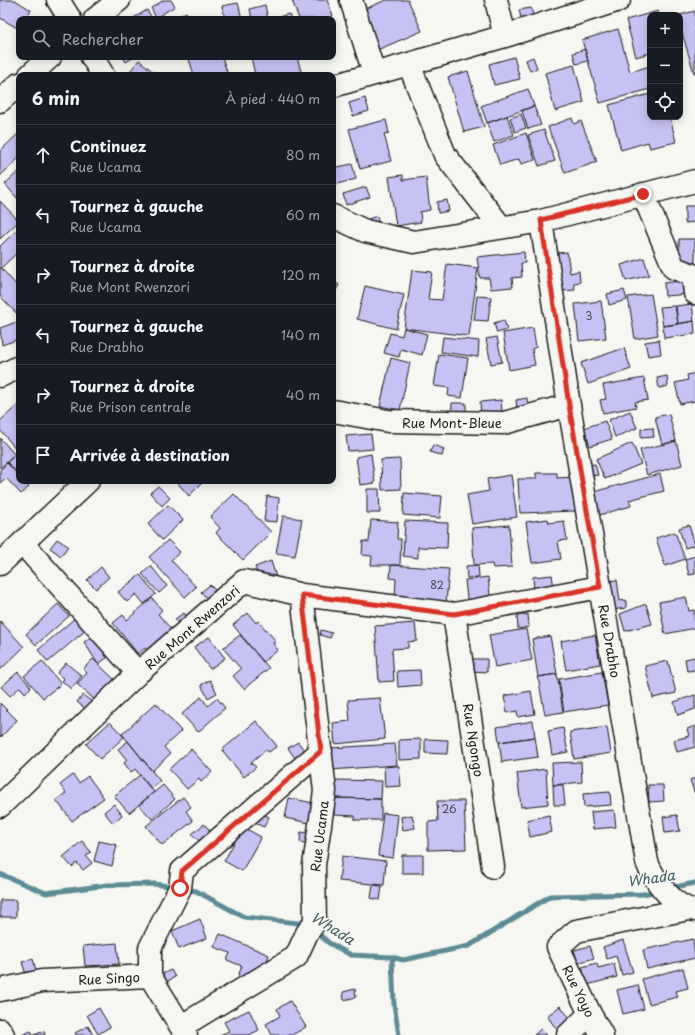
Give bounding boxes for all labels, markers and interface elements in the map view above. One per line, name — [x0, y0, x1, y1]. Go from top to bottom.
map controls — [647, 12, 683, 120]
button: + — [647, 12, 683, 48]
search box — [16, 16, 336, 60]
icon: search — [30, 27, 52, 49]
text: Rechercher — [62, 27, 143, 50]
button: − — [647, 48, 683, 84]
button: locate — [647, 84, 683, 120]
text: 6 min — [32, 85, 80, 111]
text: À pied · 440 m — [225, 89, 320, 108]
text: Continuez — [70, 134, 146, 157]
icon: ahead — [32, 144, 54, 166]
text: 80 m — [286, 145, 320, 164]
text: Rue Ucama — [70, 157, 142, 176]
route end — [634, 185, 652, 203]
text: Tournez à gauche — [70, 194, 204, 217]
icon: left — [32, 204, 54, 226]
text: 60 m — [286, 205, 320, 224]
text: Rue Ucama — [70, 217, 142, 236]
text: Tournez à droite — [70, 254, 195, 277]
icon: right — [32, 264, 54, 286]
text: 120 m — [281, 265, 320, 284]
text: Rue Mont Rwenzori — [70, 277, 190, 296]
house number: 3 — [585, 307, 593, 324]
text: Tournez à gauche — [70, 314, 204, 337]
icon: left — [32, 324, 54, 346]
text: 140 m — [281, 325, 320, 344]
text: Rue Drabho — [70, 337, 144, 356]
text: Tournez à droite — [70, 374, 195, 397]
icon: right — [32, 384, 54, 406]
text: 40 m — [286, 385, 320, 404]
text: Rue Prison centrale — [70, 397, 191, 416]
street label: Rue Mont-Bleue — [402, 413, 502, 432]
text: Arrivée à destination — [70, 443, 230, 466]
icon: arrive — [32, 444, 54, 466]
house number: 82 — [430, 576, 444, 593]
street label: Rue Mont Rwenzori — [140, 580, 244, 674]
street label: Rue Drabho — [594, 603, 626, 679]
street label: Rue Ngongo — [459, 702, 489, 778]
street label: Rue Ucama — [305, 799, 333, 873]
house number: 26 — [441, 800, 457, 817]
water label: Whada — [626, 864, 677, 892]
route start — [171, 879, 189, 897]
water label: Whada — [307, 906, 360, 950]
street label: Rue Yoyo — [558, 962, 600, 1020]
street label: Rue Singo — [78, 967, 140, 989]

